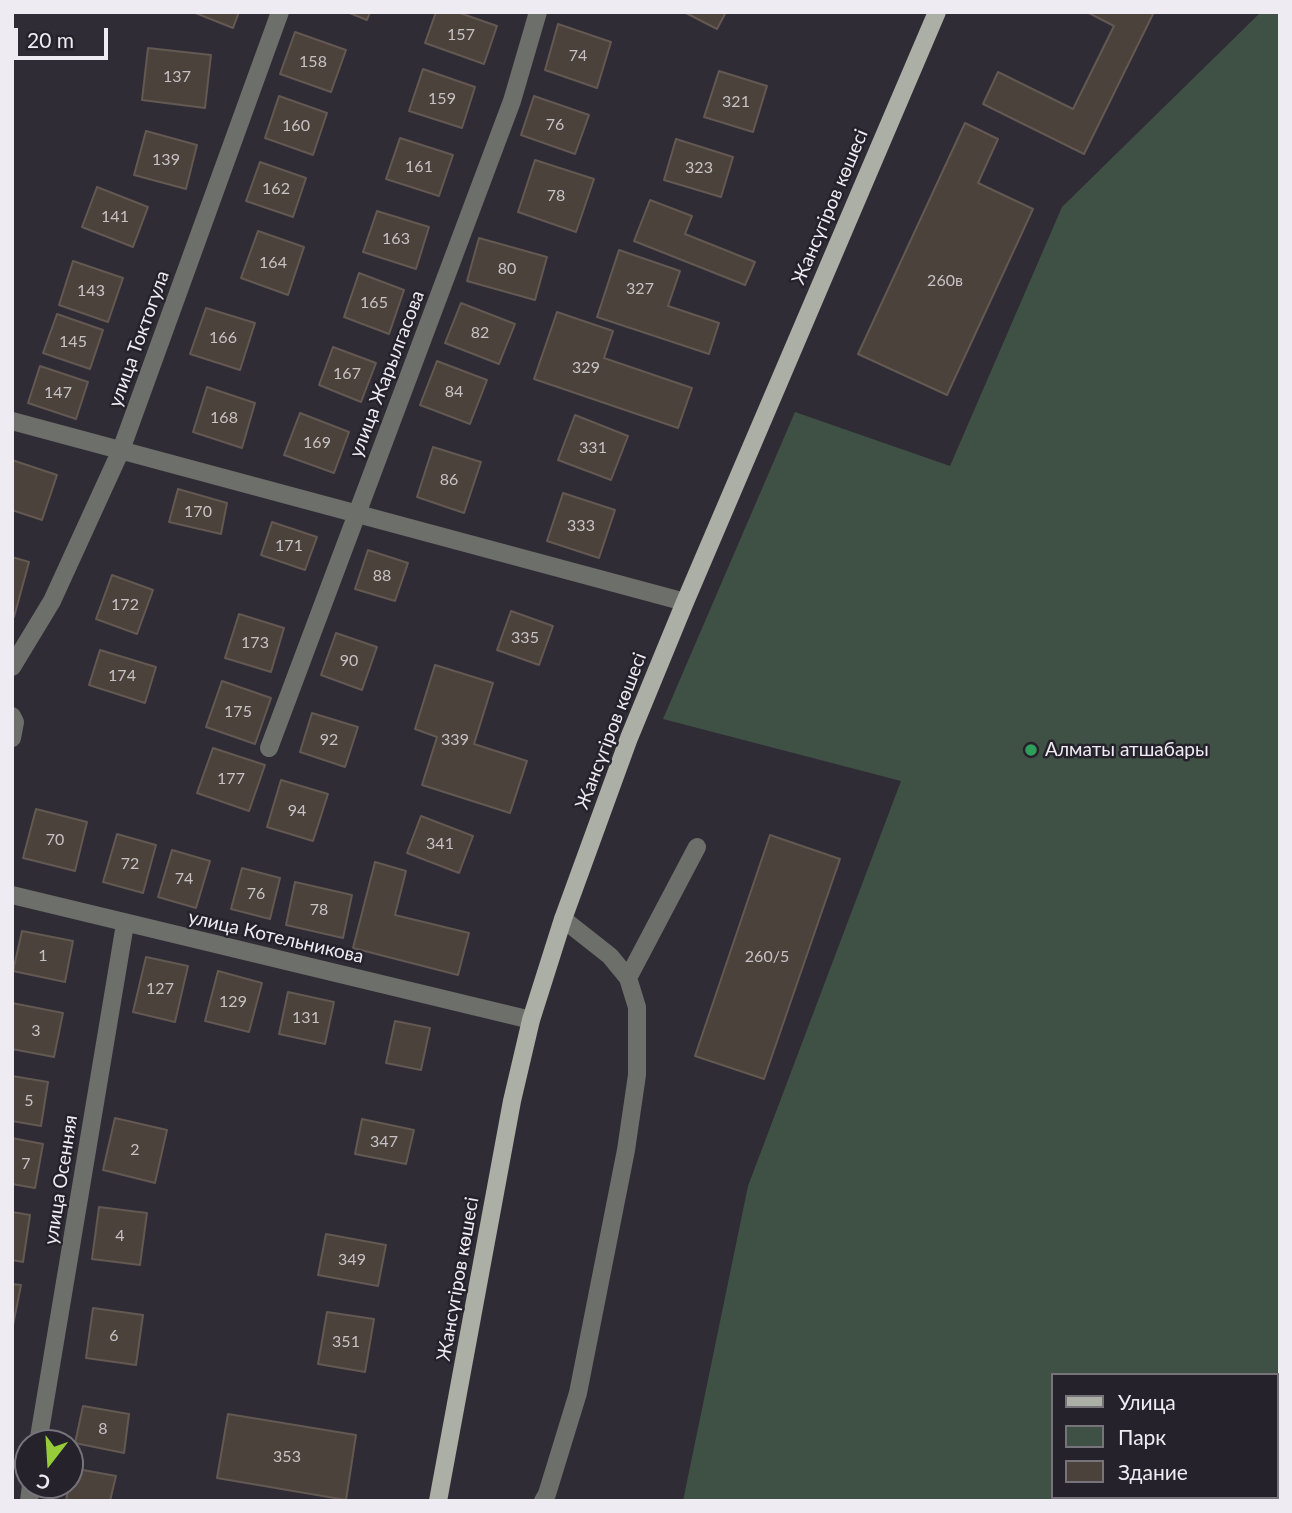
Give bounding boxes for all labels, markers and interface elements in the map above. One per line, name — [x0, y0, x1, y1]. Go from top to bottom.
scale bar — [18, 14, 112, 58]
house number: 157 — [447, 25, 475, 45]
text: 20 m — [27, 27, 74, 52]
house number: 74 — [569, 46, 587, 66]
house number: 158 — [299, 52, 327, 72]
house number: 137 — [163, 67, 191, 87]
house number: 159 — [428, 89, 456, 109]
house number: 321 — [722, 92, 750, 112]
house number: 76 — [546, 115, 564, 135]
house number: 160 — [282, 116, 310, 136]
street label: Жансүгіров көшесі — [787, 126, 873, 288]
house number: 139 — [152, 150, 180, 170]
house number: 161 — [405, 157, 433, 177]
house number: 323 — [685, 158, 713, 178]
house number: 162 — [262, 179, 290, 199]
house number: 78 — [547, 186, 565, 206]
house number: 141 — [101, 207, 129, 227]
house number: 163 — [382, 229, 410, 249]
house number: 164 — [259, 253, 287, 273]
house number: 80 — [498, 259, 516, 279]
street label: улица Токтогула — [104, 268, 174, 410]
house number: 260в — [927, 271, 963, 291]
house number: 327 — [626, 279, 654, 299]
house number: 143 — [77, 281, 105, 301]
street label: улица Жарылгасова — [345, 287, 429, 461]
house number: 165 — [360, 293, 388, 313]
house number: 82 — [471, 323, 489, 343]
house number: 166 — [209, 328, 237, 348]
house number: 145 — [59, 332, 87, 352]
house number: 329 — [572, 358, 600, 378]
house number: 167 — [333, 364, 361, 384]
house number: 84 — [445, 382, 463, 402]
house number: 147 — [44, 383, 72, 403]
house number: 168 — [210, 408, 238, 428]
house number: 169 — [303, 433, 331, 453]
house number: 331 — [579, 438, 607, 458]
house number: 86 — [440, 470, 458, 490]
house number: 170 — [184, 502, 212, 522]
house number: 333 — [567, 516, 595, 536]
house number: 171 — [275, 536, 303, 556]
house number: 88 — [373, 566, 391, 586]
house number: 172 — [111, 595, 139, 615]
house number: 335 — [511, 628, 539, 648]
house number: 173 — [241, 633, 269, 653]
street label: Жансүгіров көшесі — [571, 649, 651, 813]
house number: 90 — [340, 651, 358, 671]
house number: 174 — [108, 666, 136, 686]
house number: 175 — [224, 702, 252, 722]
house number: 92 — [320, 730, 338, 750]
house number: 339 — [441, 730, 469, 750]
place label: Алматы атшабары — [1045, 739, 1209, 761]
marker: Алматы атшабары — [1023, 742, 1039, 758]
house number: 177 — [217, 769, 245, 789]
house number: 94 — [288, 801, 306, 821]
house number: 70 — [46, 830, 64, 850]
house number: 341 — [426, 834, 454, 854]
house number: 72 — [121, 854, 139, 874]
house number: 74 — [175, 869, 193, 889]
house number: 76 — [247, 884, 265, 904]
house number: 78 — [310, 900, 328, 920]
street label: улица Котельникова — [186, 906, 366, 968]
house number: 1 — [38, 946, 48, 966]
house number: 260/5 — [745, 947, 789, 967]
house number: 127 — [146, 979, 174, 999]
house number: 129 — [219, 992, 247, 1012]
house number: 131 — [292, 1008, 320, 1028]
house number: 3 — [31, 1021, 41, 1041]
house number: 5 — [24, 1091, 34, 1111]
street label: улица Осенняя — [40, 1114, 82, 1246]
house number: 347 — [370, 1132, 398, 1152]
house number: 2 — [130, 1140, 140, 1160]
house number: 7 — [21, 1154, 31, 1174]
street label: Жансүгіров көшесі — [432, 1195, 484, 1363]
house number: 4 — [115, 1226, 125, 1246]
house number: 349 — [338, 1250, 366, 1270]
house number: 6 — [109, 1326, 119, 1346]
house number: 351 — [332, 1332, 360, 1352]
legend — [1050, 1373, 1278, 1499]
text: Улица — [1118, 1389, 1176, 1414]
house number: 8 — [98, 1419, 108, 1439]
text: Парк — [1118, 1424, 1166, 1449]
north arrow — [14, 1429, 84, 1499]
house number: 353 — [273, 1447, 301, 1467]
text: Здание — [1118, 1459, 1188, 1484]
text: С — [34, 1470, 53, 1495]

